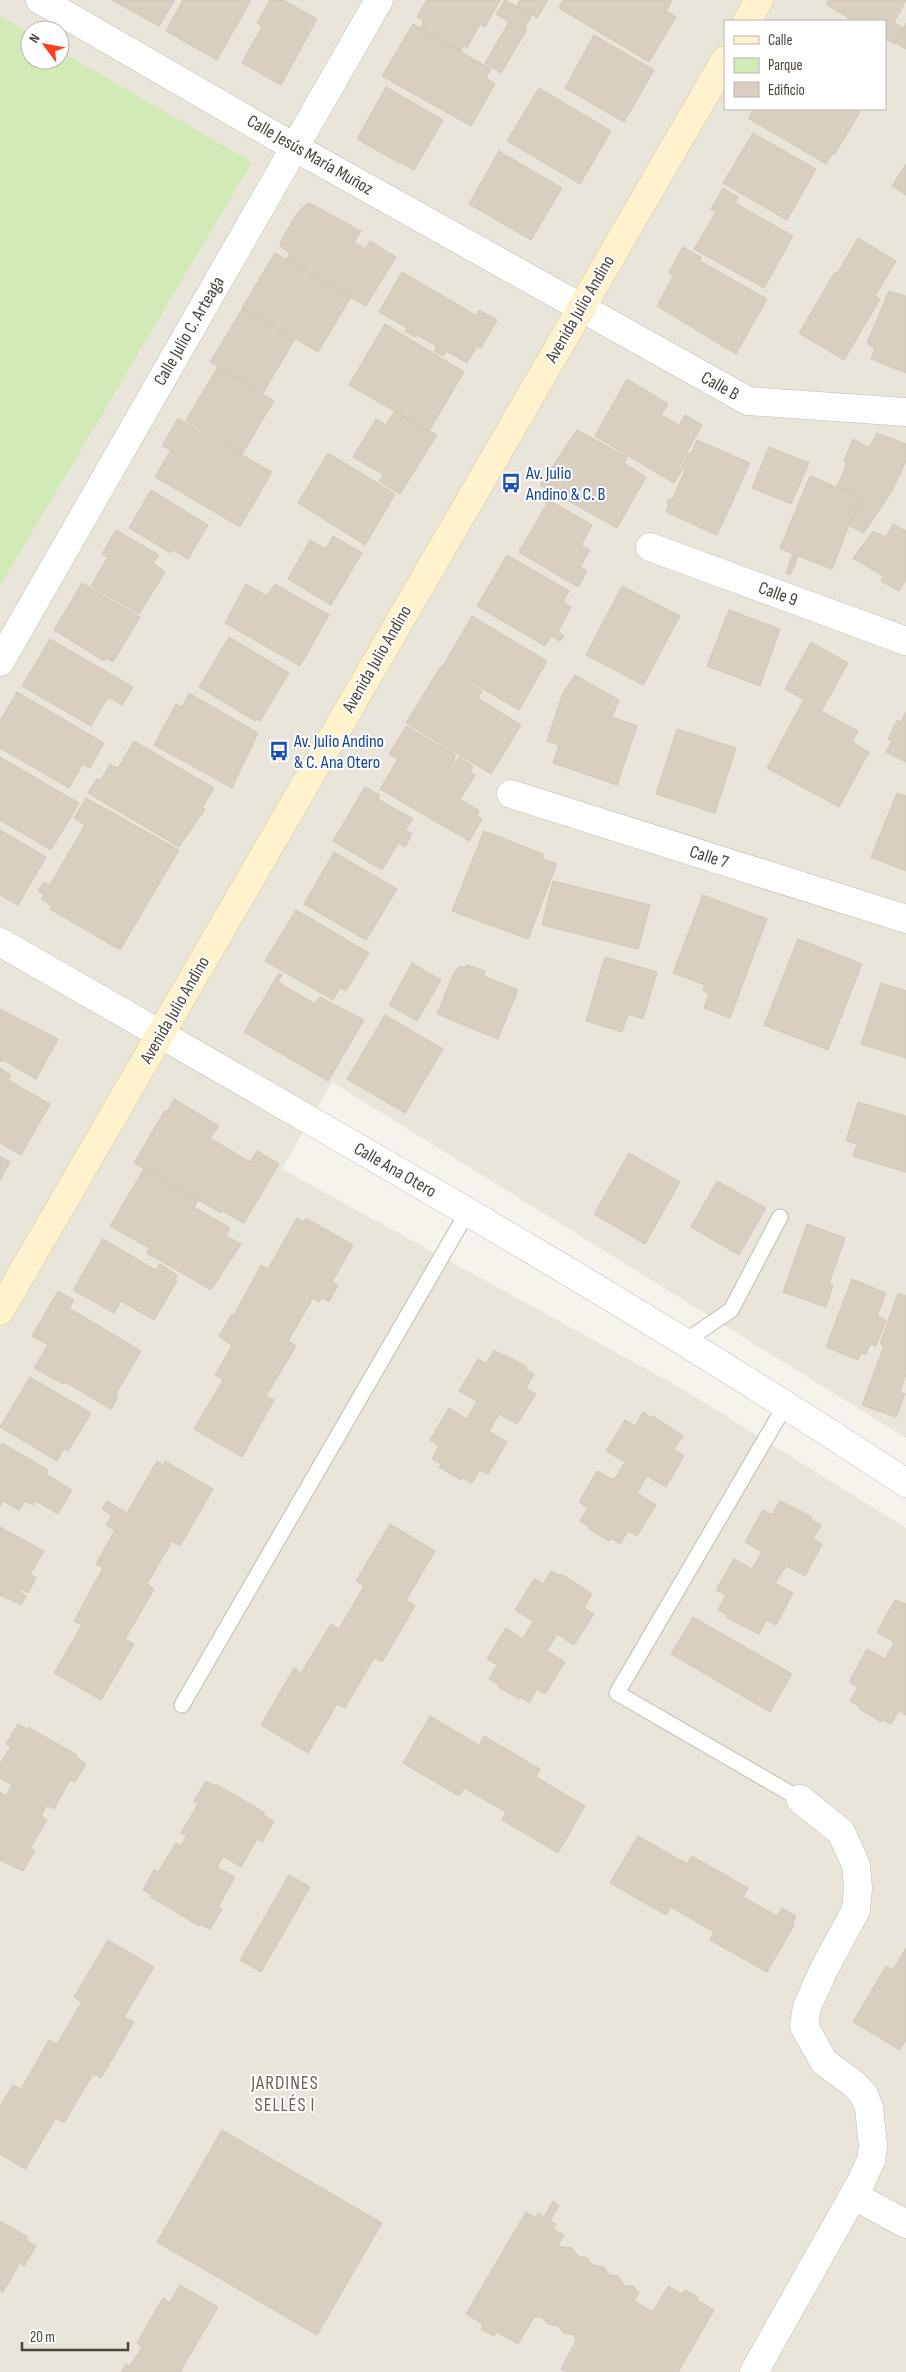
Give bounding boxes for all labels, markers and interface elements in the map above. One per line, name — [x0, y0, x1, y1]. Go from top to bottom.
north arrow — [20, 20, 70, 70]
legend — [724, 20, 886, 110]
text: N — [25, 31, 44, 46]
text: Calle — [768, 31, 792, 50]
text: Parque — [768, 56, 803, 75]
text: Edificio — [768, 81, 805, 100]
street label: Calle Jesús María Muñoz — [243, 110, 377, 200]
street label: Avenida Julio Andino — [540, 252, 619, 367]
street label: Calle Julio C. Arteaga — [149, 273, 229, 389]
street label: Calle B — [697, 367, 743, 405]
place label: Av. Julio Andino & C. B — [525, 463, 606, 505]
bus stop icon: Av. Julio Andino & C. B — [500, 472, 522, 494]
street label: Calle 9 — [756, 577, 800, 611]
street label: Avenida Julio Andino — [337, 602, 416, 717]
place label: Av. Julio Andino & C. Ana Otero — [293, 731, 384, 773]
bus stop icon: Av. Julio Andino & C. Ana Otero — [268, 740, 290, 762]
street label: Calle 7 — [687, 841, 732, 873]
street label: Avenida Julio Andino — [135, 953, 214, 1068]
street label: Calle Ana Otero — [350, 1138, 440, 1202]
district label: JARDINES SELLÉS I — [250, 2072, 319, 2117]
scale bar — [22, 2320, 129, 2352]
text: 20 m — [30, 2328, 55, 2347]

